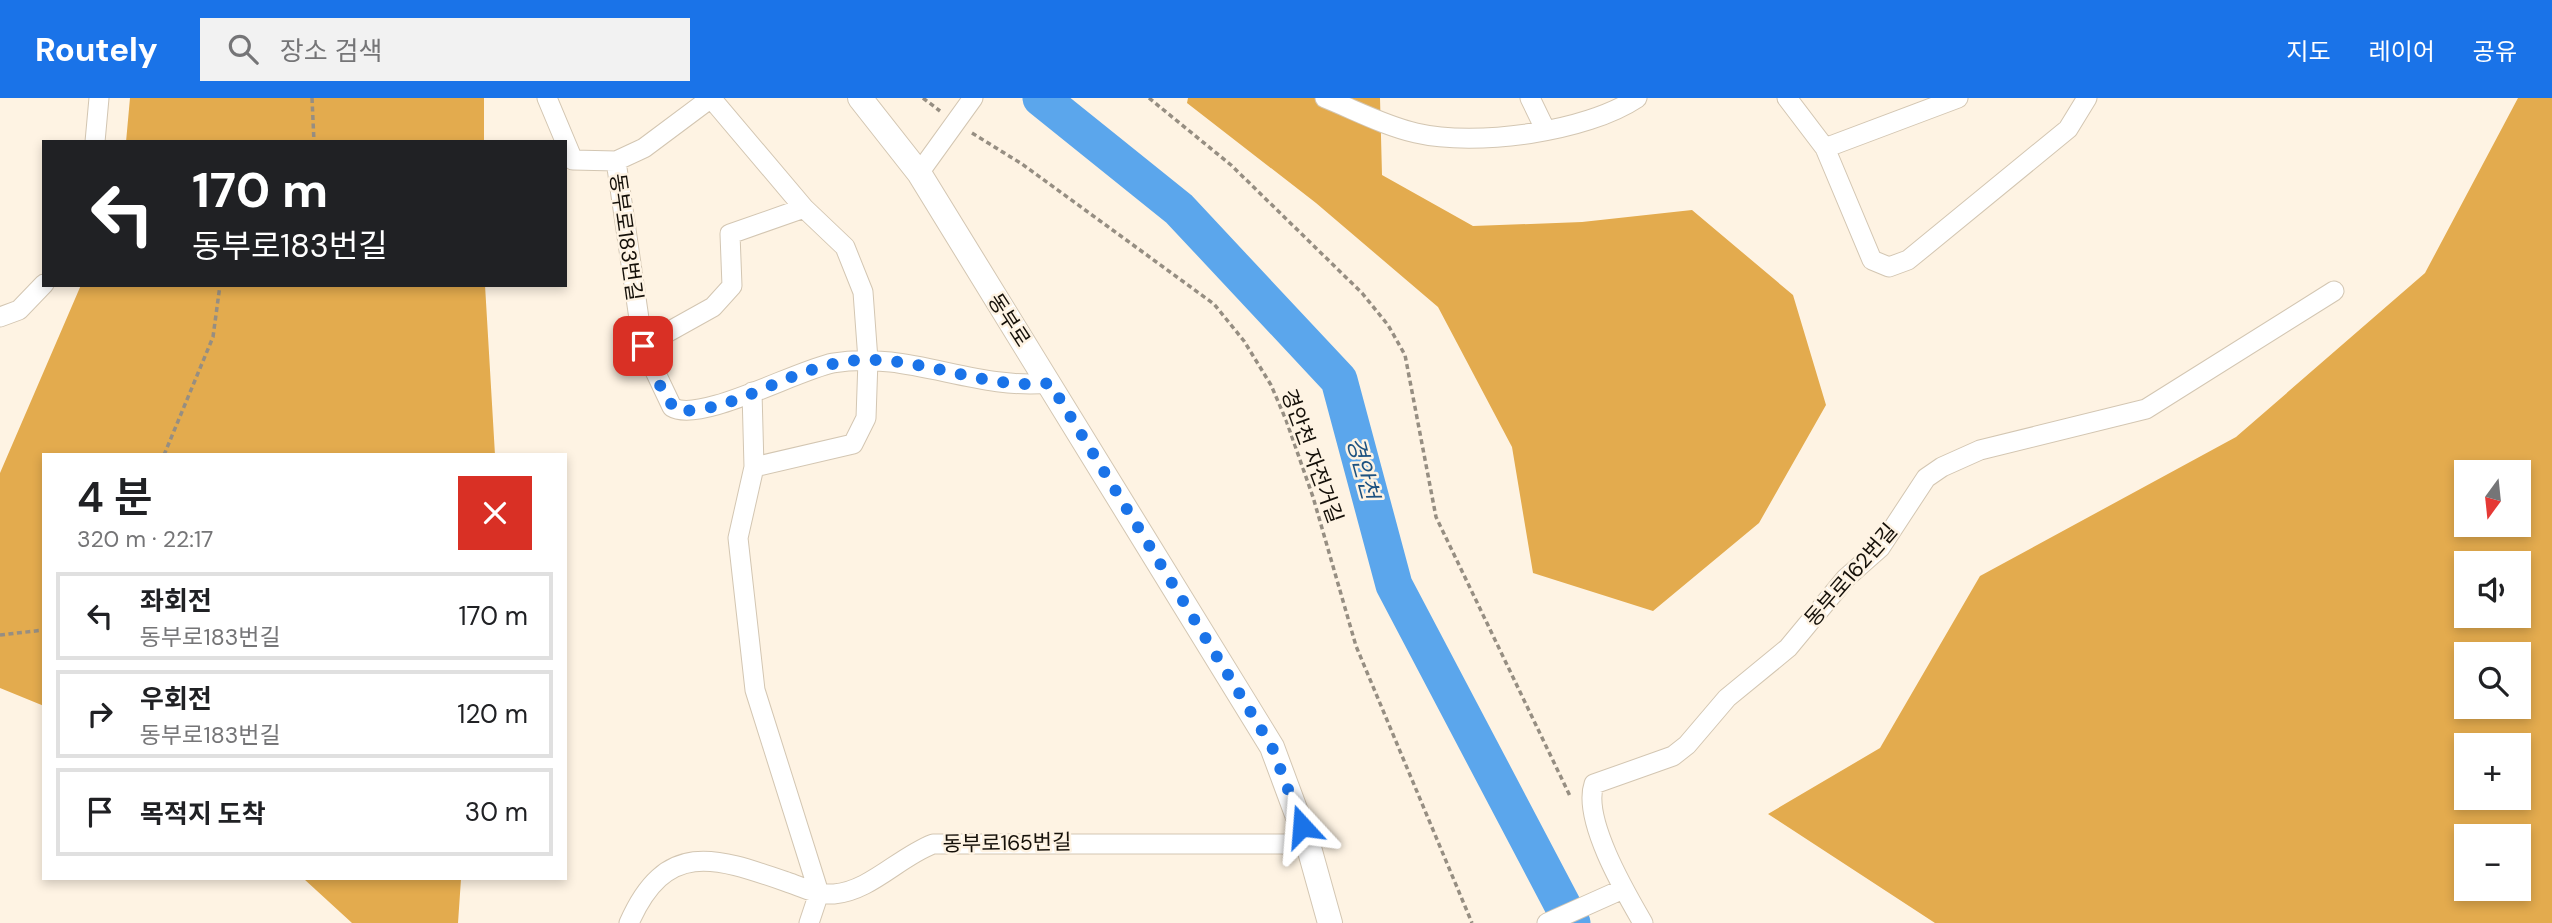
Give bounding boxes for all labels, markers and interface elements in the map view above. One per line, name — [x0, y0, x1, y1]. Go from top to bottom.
search box — [200, 18, 690, 81]
text: Routely — [35, 28, 158, 71]
icon: search — [224, 30, 262, 68]
text: 장소 검색 — [280, 34, 382, 68]
text: 지도 — [2286, 36, 2331, 67]
text: 레이어 — [2369, 36, 2435, 67]
text: 공유 — [2473, 36, 2517, 67]
text: 170 m — [192, 158, 328, 222]
icon: left — [77, 168, 168, 259]
street label: 동부로183번길 — [603, 172, 649, 302]
text: 동부로183번길 — [192, 225, 388, 267]
street label: 동부로 — [981, 288, 1037, 352]
pin — [613, 316, 673, 376]
icon: arrive — [624, 327, 662, 365]
street label: 경안천 자전거길 — [1275, 385, 1349, 527]
water label: 경안천 — [1340, 433, 1386, 505]
north arrow — [2454, 460, 2530, 537]
map controls — [2454, 460, 2531, 901]
text: 4 분 — [77, 470, 153, 525]
button: close — [458, 476, 532, 550]
street label: 동부로162번길 — [1798, 518, 1904, 632]
text: 320 m · 22:17 — [77, 524, 213, 554]
button: sound — [2454, 551, 2531, 628]
text: 좌회전 — [140, 584, 212, 618]
icon: left — [81, 597, 119, 635]
text: 170 m — [459, 599, 528, 633]
text: 동부로183번길 — [140, 622, 281, 652]
button: search — [2454, 642, 2531, 719]
text: 우회전 — [140, 682, 212, 716]
icon: right — [81, 695, 119, 733]
text: 120 m — [457, 697, 528, 731]
text: 동부로183번길 — [140, 720, 281, 750]
button: + — [2454, 733, 2531, 810]
position arrow — [1265, 789, 1339, 863]
icon: arrive — [81, 793, 119, 831]
text: 30 m — [465, 795, 528, 829]
text: 목적지 도착 — [140, 797, 266, 831]
button: − — [2454, 824, 2531, 901]
street label: 동부로165번길 — [942, 828, 1072, 858]

